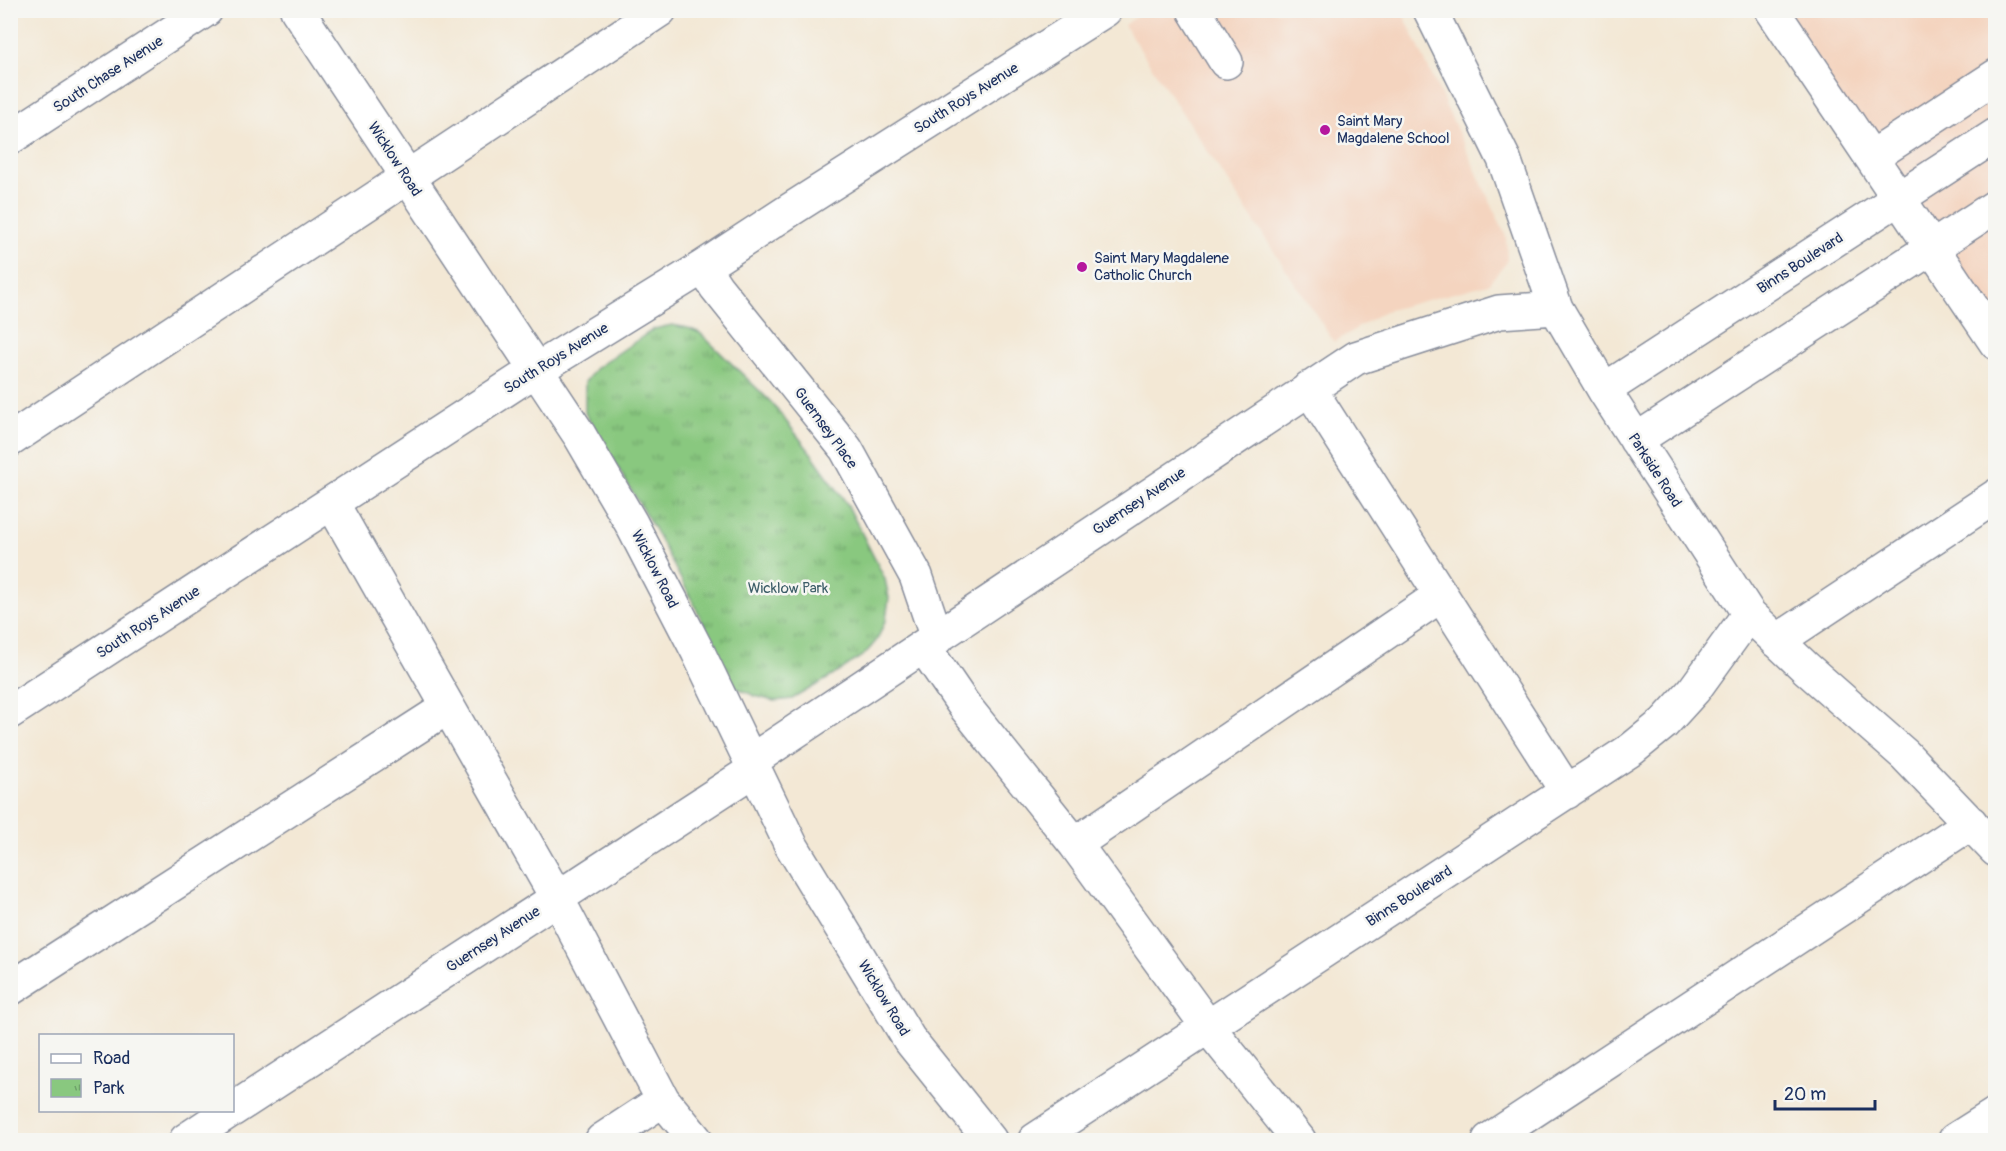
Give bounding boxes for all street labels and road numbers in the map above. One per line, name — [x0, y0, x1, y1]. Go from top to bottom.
street label: South Chase Avenue — [50, 31, 167, 117]
street label: South Roys Avenue — [910, 58, 1023, 138]
street label: Wicklow Road — [363, 118, 426, 200]
street label: Binns Boulevard — [1754, 229, 1847, 298]
street label: South Roys Avenue — [500, 318, 613, 398]
street label: Guernsey Place — [790, 384, 862, 473]
street label: Parkside Road — [1624, 430, 1686, 511]
street label: Guernsey Avenue — [1089, 463, 1190, 540]
street label: Wicklow Road — [627, 527, 682, 612]
street label: South Roys Avenue — [93, 581, 204, 663]
street label: Binns Boulevard — [1363, 862, 1456, 931]
street label: Guernsey Avenue — [443, 902, 544, 977]
street label: Wicklow Road — [853, 957, 914, 1040]

